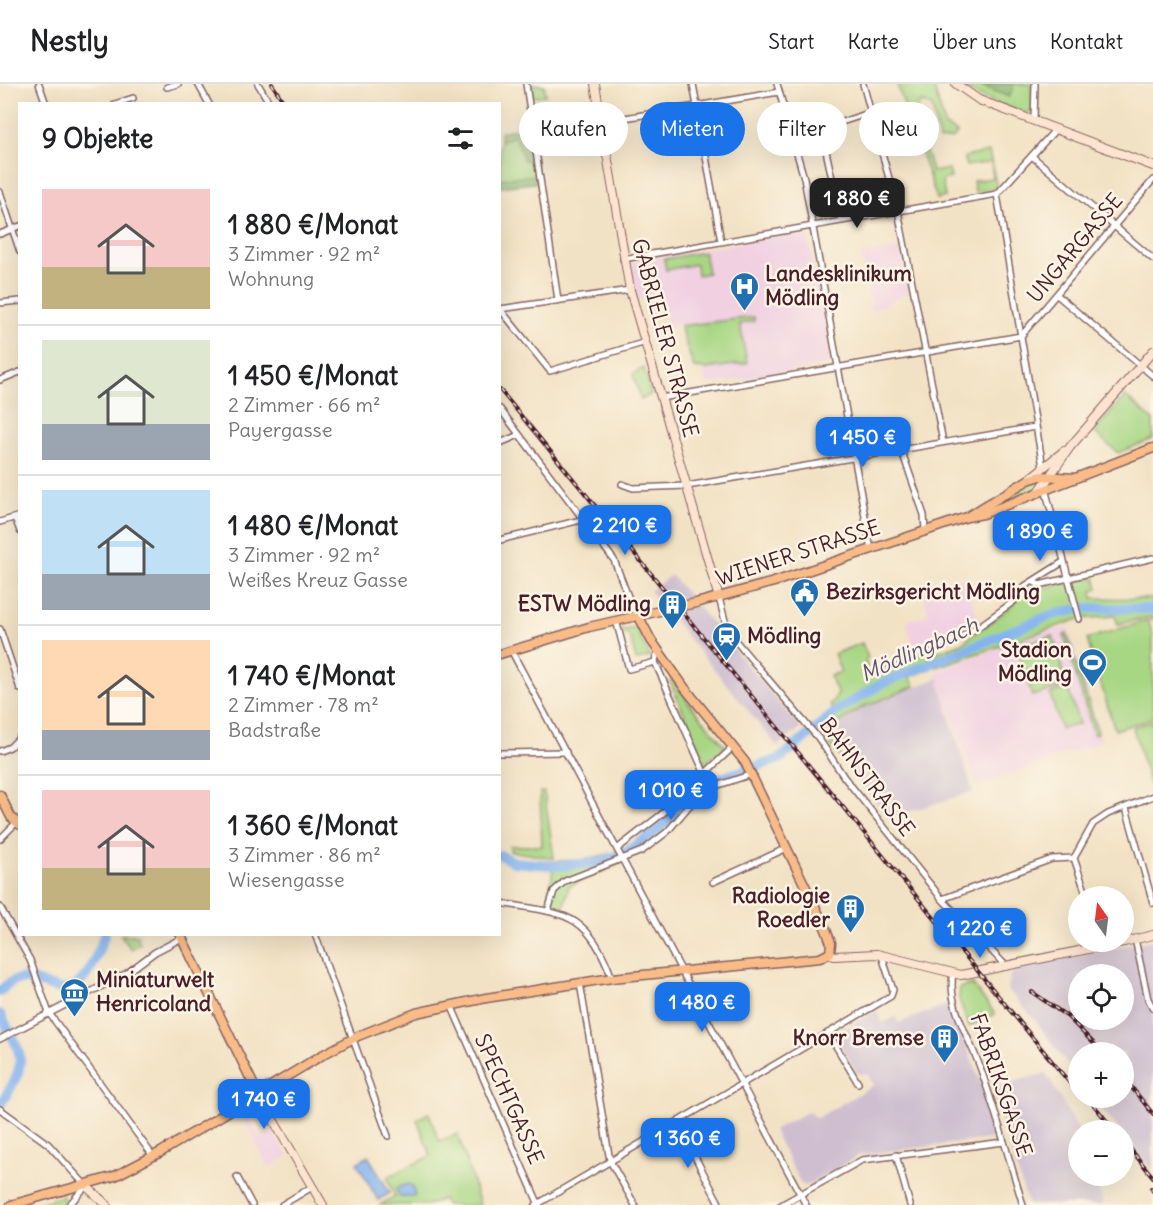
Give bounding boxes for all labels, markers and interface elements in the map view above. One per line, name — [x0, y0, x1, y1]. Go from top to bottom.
text: Nestly — [30, 23, 109, 59]
text: Start — [768, 28, 814, 55]
text: Karte — [847, 28, 899, 55]
text: Über uns — [932, 28, 1017, 55]
text: Kontakt — [1050, 28, 1123, 55]
chip: Kaufen — [519, 102, 628, 156]
chip: Mieten — [640, 102, 745, 156]
chip: Filter — [757, 102, 847, 156]
chip: Neu — [859, 102, 939, 156]
text: 9 Objekte — [42, 122, 153, 155]
icon: filters — [444, 122, 477, 155]
pin: 1 880 € — [802, 178, 912, 229]
text: 1 880 € — [824, 185, 890, 210]
street label: UNGARGASSE — [1021, 187, 1128, 308]
text: 1 880 €/Monat — [228, 208, 398, 241]
icon: home — [90, 213, 162, 285]
street label: GABRIELER STRASSE — [626, 236, 705, 440]
text: 3 Zimmer · 92 m² — [228, 241, 380, 266]
place label: Landesklinikum Mödling — [765, 260, 912, 311]
text: Wohnung — [228, 266, 314, 291]
hospital icon: Landesklinikum Mödling — [728, 270, 760, 312]
text: 1 450 €/Monat — [228, 359, 398, 392]
icon: home — [90, 364, 162, 436]
text: 2 Zimmer · 66 m² — [228, 392, 380, 417]
text: Payergasse — [228, 417, 333, 442]
pin: 1 450 € — [808, 417, 918, 468]
text: 1 450 € — [830, 424, 896, 449]
pin: 2 210 € — [570, 505, 680, 556]
text: 1 480 €/Monat — [228, 509, 398, 542]
pin: 1 890 € — [985, 511, 1095, 562]
text: 2 210 € — [592, 512, 658, 537]
street label: WIENER STRASSE — [712, 513, 883, 592]
icon: home — [90, 514, 162, 586]
text: 1 890 € — [1007, 518, 1073, 543]
text: 3 Zimmer · 92 m² — [228, 542, 380, 567]
text: Weißes Kreuz Gasse — [228, 567, 408, 592]
public building icon: Bezirksgericht Mödling — [789, 576, 821, 618]
place label: Bezirksgericht Mödling — [826, 578, 1040, 605]
building icon: ESTW Mödling — [656, 588, 688, 630]
place label: ESTW Mödling — [518, 590, 651, 617]
water label: Mödlingbach — [856, 610, 984, 687]
station icon: Mödling — [710, 620, 742, 662]
place label: Mödling — [747, 622, 821, 649]
place label: Stadion Mödling — [998, 636, 1072, 687]
sports icon: Stadion Mödling — [1077, 646, 1109, 688]
text: 1 740 €/Monat — [228, 659, 395, 692]
icon: home — [90, 664, 162, 736]
text: 2 Zimmer · 78 m² — [228, 692, 379, 717]
street label: BAHNSTRASSE — [814, 712, 921, 842]
text: Badstraße — [228, 717, 321, 742]
pin: 1 010 € — [616, 770, 726, 821]
text: 1 010 € — [639, 777, 703, 802]
text: 1 360 €/Monat — [228, 809, 398, 842]
icon: home — [90, 814, 162, 886]
text: 3 Zimmer · 86 m² — [228, 842, 381, 867]
text: Wiesengasse — [228, 867, 344, 892]
place label: Radiologie Roedler — [732, 882, 830, 933]
north arrow — [1068, 886, 1134, 952]
map controls — [1068, 886, 1134, 1186]
building icon: Radiologie Roedler — [835, 892, 867, 934]
pin: 1 220 € — [925, 908, 1035, 959]
text: 1 220 € — [947, 915, 1013, 940]
button: locate — [1068, 964, 1134, 1030]
place label: Miniaturwelt Henricoland — [96, 966, 215, 1017]
museum icon: Miniaturwelt Henricoland — [59, 976, 91, 1018]
pin: 1 480 € — [647, 982, 757, 1033]
text: 1 480 € — [669, 989, 735, 1014]
street label: FABRIKSGASSE — [964, 1010, 1039, 1160]
building icon: Knorr Bremse — [929, 1022, 961, 1064]
place label: Knorr Bremse — [793, 1024, 924, 1051]
street label: SPECHTGASSE — [469, 1029, 550, 1168]
button: + — [1068, 1042, 1134, 1108]
pin: 1 740 € — [209, 1079, 319, 1130]
text: 1 740 € — [232, 1086, 296, 1111]
pin: 1 360 € — [633, 1118, 743, 1169]
button: − — [1068, 1120, 1134, 1186]
text: 1 360 € — [655, 1125, 721, 1150]

